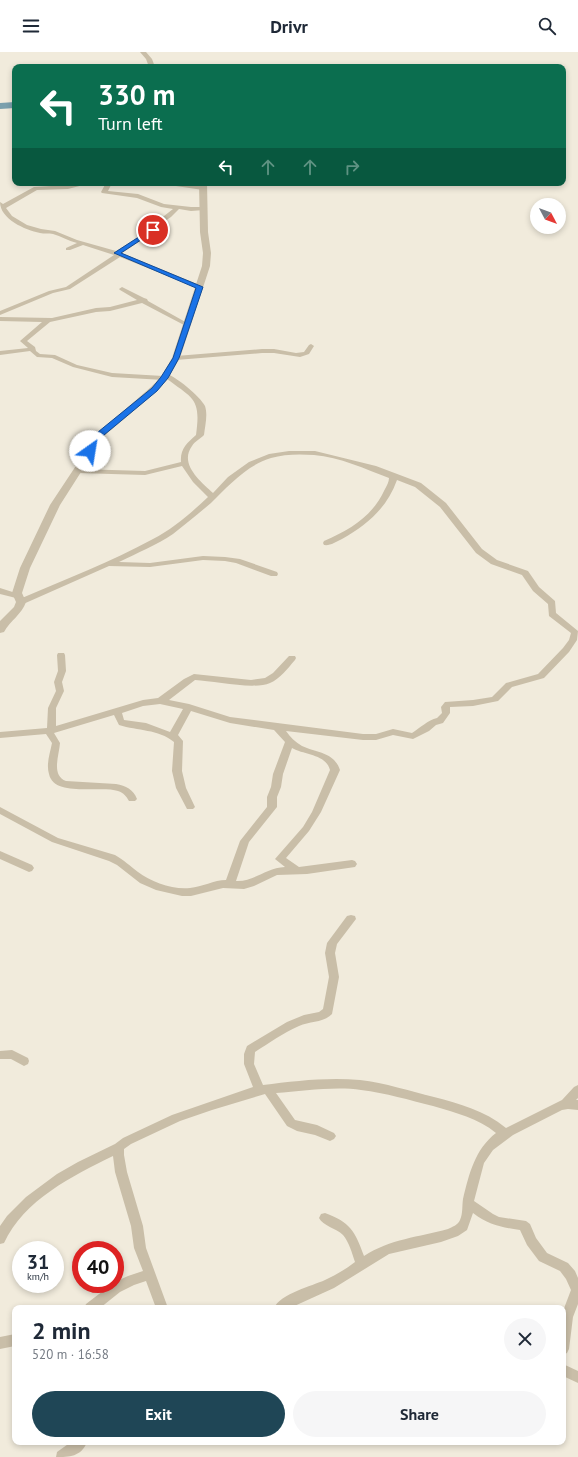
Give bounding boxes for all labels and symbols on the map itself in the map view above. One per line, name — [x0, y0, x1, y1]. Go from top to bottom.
north arrow — [530, 198, 566, 234]
pin — [136, 213, 170, 247]
position arrow — [69, 430, 111, 472]
speed limit sign: 40 — [72, 1241, 124, 1293]

